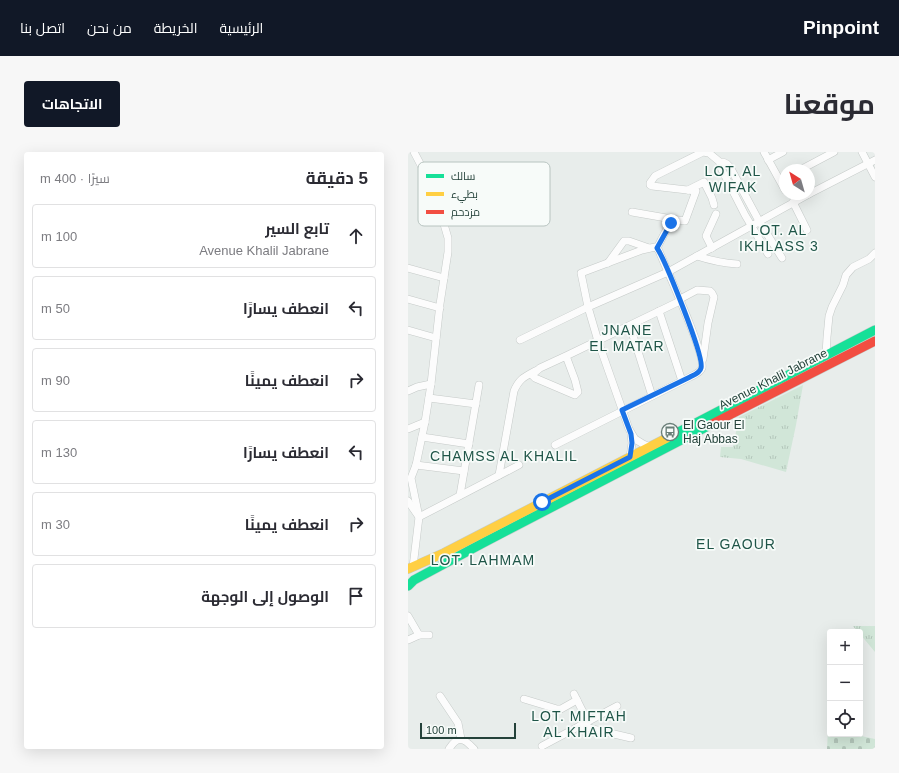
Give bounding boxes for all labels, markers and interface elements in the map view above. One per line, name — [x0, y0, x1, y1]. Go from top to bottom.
text: Pinpoint — [803, 17, 879, 38]
text: اتصل بنا — [20, 20, 65, 36]
text: من نحن — [87, 20, 132, 36]
text: الخريطة — [154, 20, 197, 36]
text: الرئيسية — [219, 20, 263, 36]
button: الاتجاهات — [24, 81, 120, 127]
text: موقعنا — [784, 89, 875, 120]
legend — [418, 162, 550, 226]
district label: LOT. AL WIFAK — [705, 163, 761, 195]
north arrow — [779, 164, 815, 200]
text: 5 دقيقة — [306, 169, 368, 188]
text: سالك — [451, 170, 475, 182]
text: سيرًا · 400 m — [40, 171, 110, 186]
text: بطيء — [451, 188, 478, 203]
text: مزدحم — [451, 206, 480, 220]
route end — [662, 214, 680, 232]
text: تابع السير — [265, 220, 329, 237]
district label: LOT. AL IKHLASS 3 — [739, 222, 819, 254]
icon: ahead — [345, 225, 367, 247]
text: 100 m — [41, 229, 77, 244]
text: Avenue Khalil Jabrane — [199, 243, 329, 258]
icon: left — [345, 297, 367, 319]
text: انعطف يسارًا — [243, 300, 329, 317]
text: 50 m — [41, 301, 70, 316]
district label: JNANE EL MATAR — [589, 322, 665, 354]
street label: Avenue Khalil Jabrane — [716, 345, 830, 412]
icon: right — [345, 369, 367, 391]
text: انعطف يمينًا — [245, 372, 329, 389]
text: 90 m — [41, 373, 70, 388]
place label: El Gaour El Haj Abbas — [683, 418, 744, 446]
bus stop icon: El Gaour El Haj Abbas — [660, 422, 680, 442]
icon: left — [345, 441, 367, 463]
text: انعطف يسارًا — [243, 444, 329, 461]
text: 130 m — [41, 445, 77, 460]
district label: CHAMSS AL KHALIL — [430, 448, 578, 464]
route start — [533, 493, 551, 511]
icon: right — [345, 513, 367, 535]
text: انعطف يمينًا — [245, 516, 329, 533]
text: 30 m — [41, 517, 70, 532]
district label: EL GAOUR — [696, 536, 776, 552]
district label: LOT. LAHMAM — [431, 552, 535, 568]
icon: arrive — [345, 585, 367, 607]
text: الوصول إلى الوجهة — [201, 588, 329, 605]
map controls — [827, 629, 863, 737]
button: + — [827, 629, 863, 665]
button: − — [827, 665, 863, 701]
button: locate — [827, 701, 863, 737]
district label: LOT. MIFTAH AL KHAIR — [531, 708, 627, 740]
scale bar — [420, 721, 516, 740]
text: 100 m — [426, 724, 457, 736]

